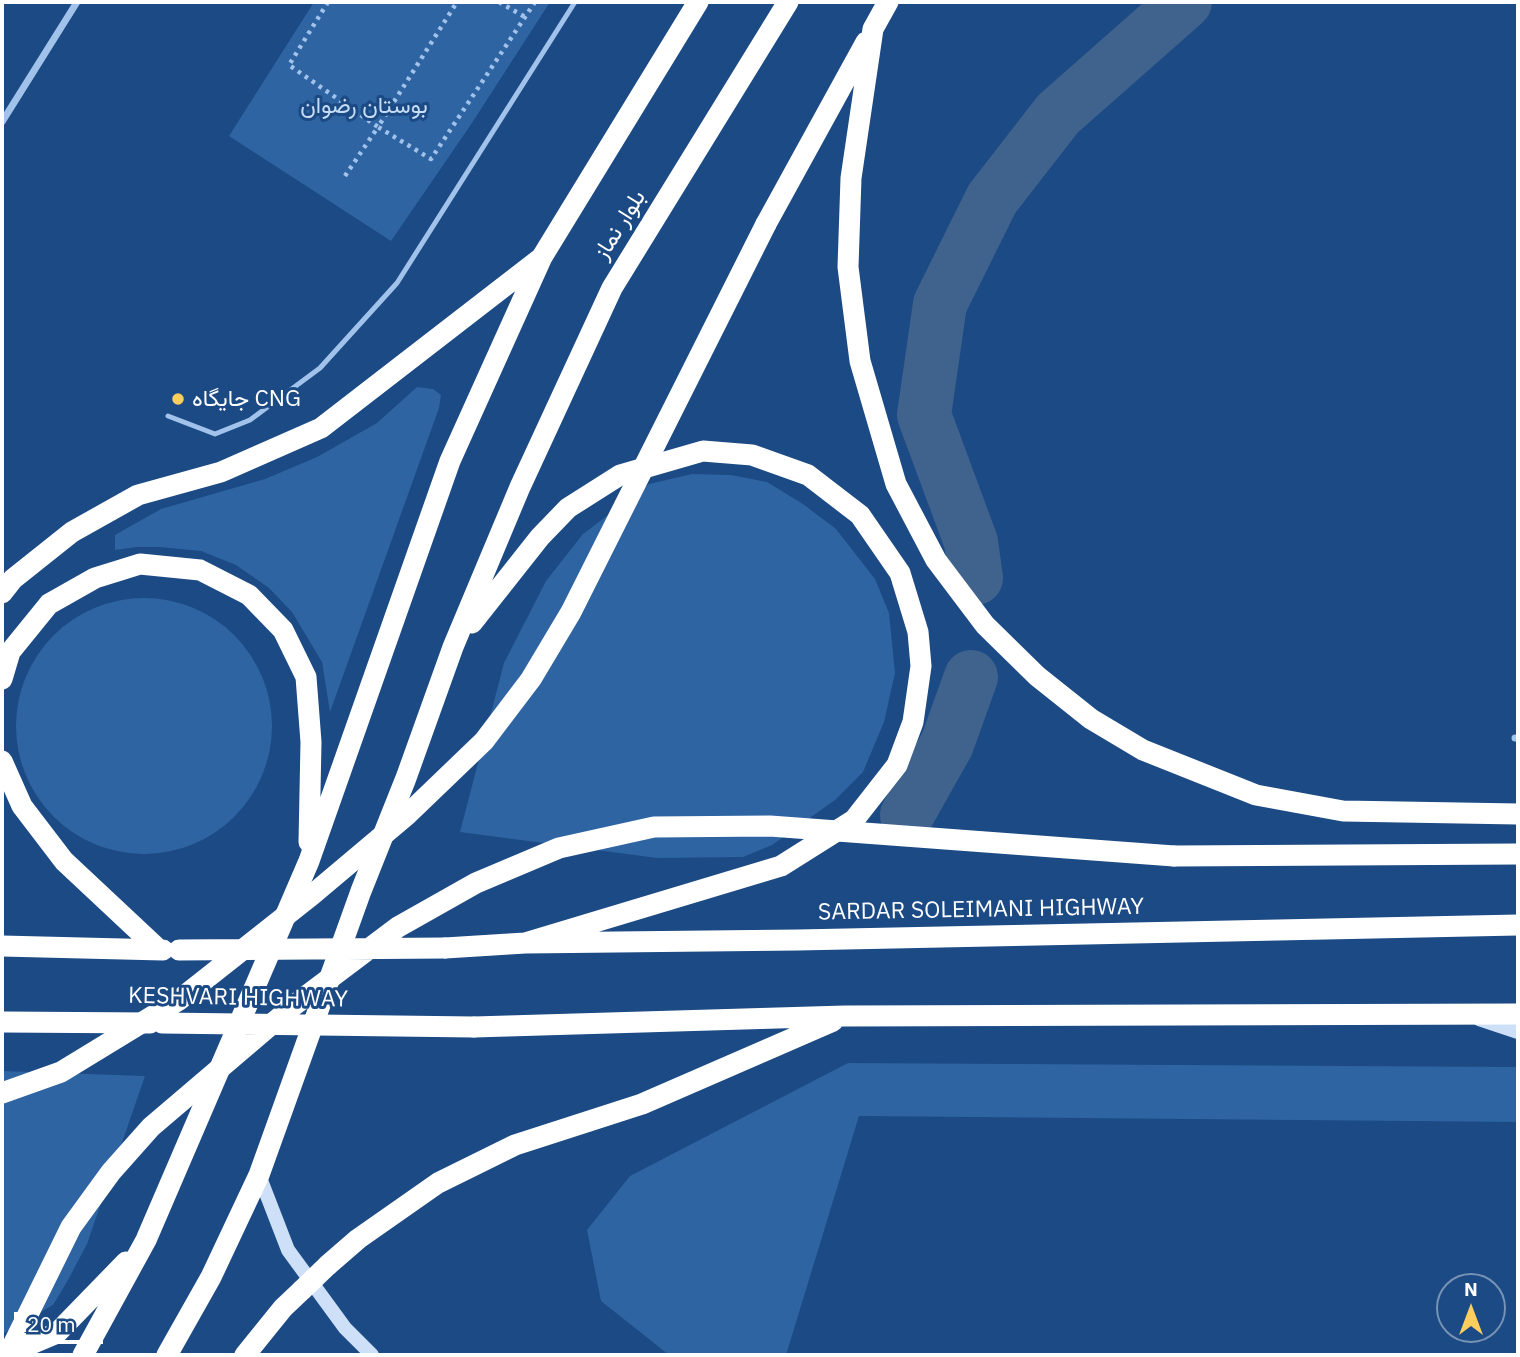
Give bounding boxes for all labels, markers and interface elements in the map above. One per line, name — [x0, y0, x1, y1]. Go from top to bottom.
park label: بوستان رضوان — [300, 92, 428, 120]
street label: بلوار نماز — [588, 185, 652, 265]
place label: جایگاه CNG — [192, 385, 301, 413]
marker: جایگاه CNG — [170, 391, 186, 407]
street label: SARDAR SOLEIMANI HIGHWAY — [818, 893, 1144, 927]
street label: KESHVARI HIGHWAY — [128, 982, 348, 1014]
north arrow — [1436, 1273, 1506, 1343]
text: N — [1464, 1277, 1478, 1301]
scale bar — [18, 1298, 107, 1342]
text: 20 m — [27, 1310, 76, 1338]

